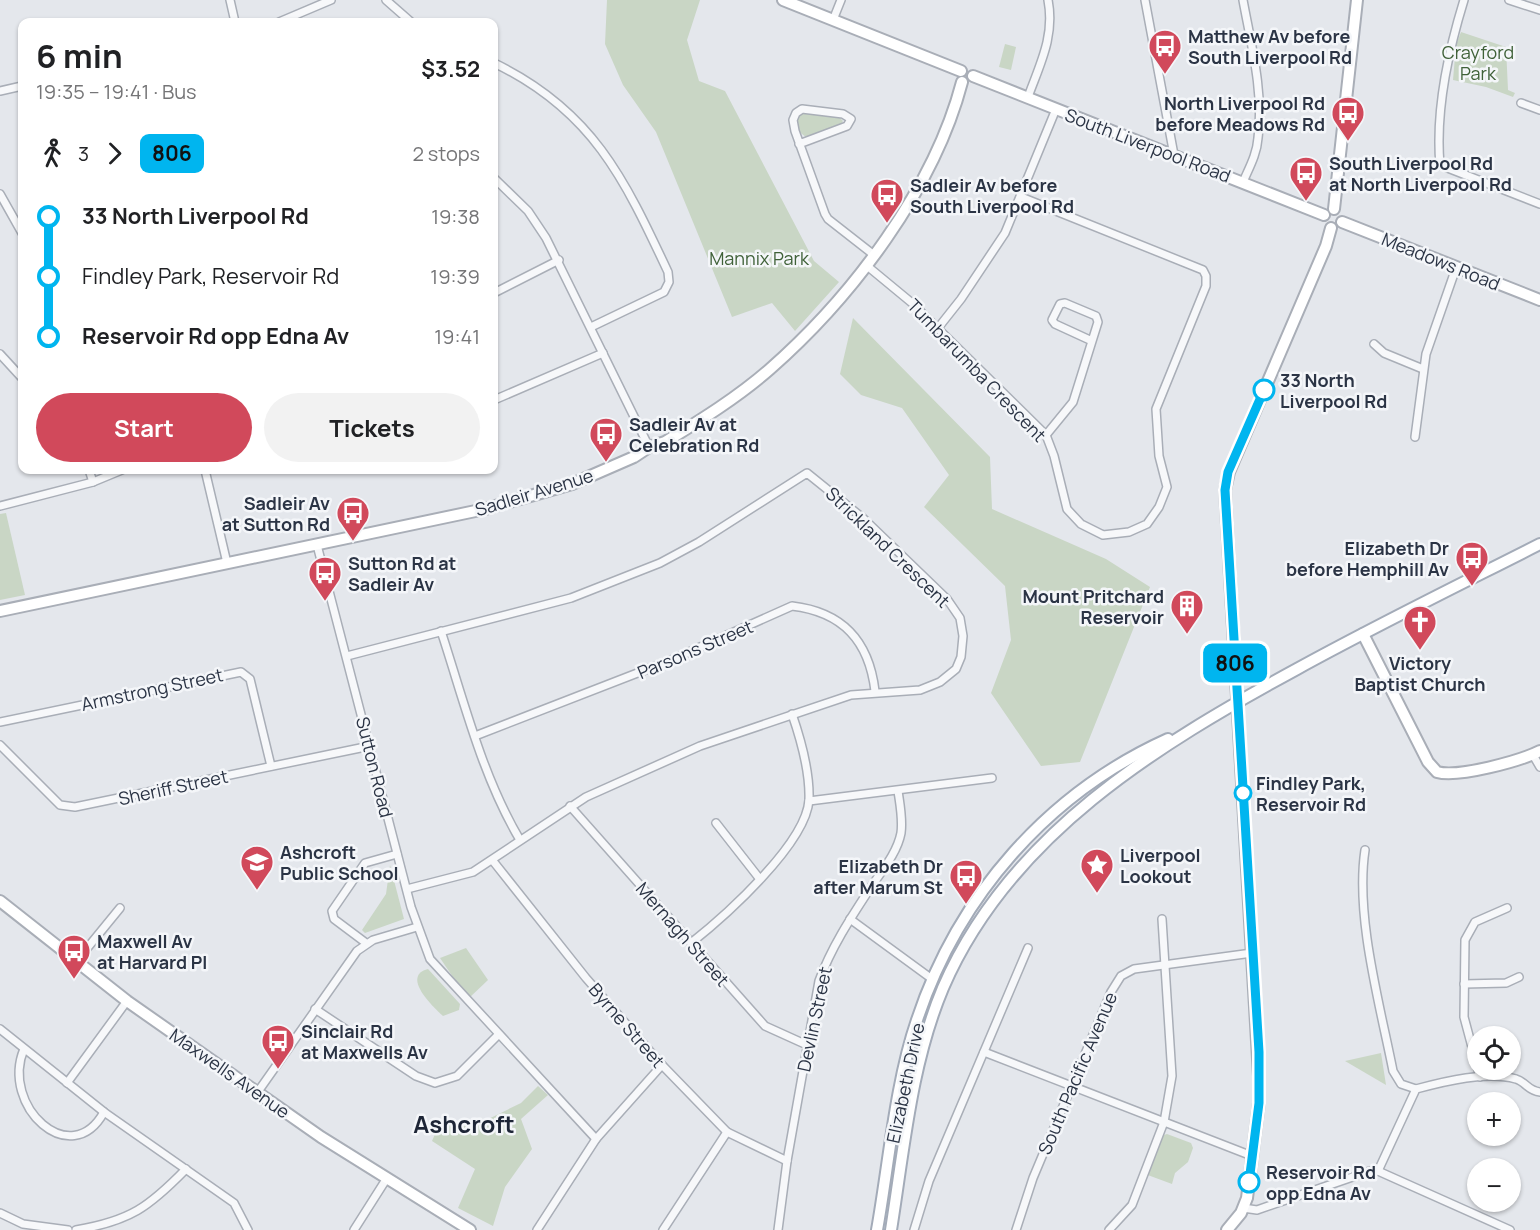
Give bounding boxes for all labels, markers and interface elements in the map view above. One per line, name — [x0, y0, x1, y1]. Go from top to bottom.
place label: Matthew Av before South Liverpool Rd — [1188, 24, 1352, 69]
bus stop icon: Matthew Av before South Liverpool Rd — [1147, 28, 1183, 75]
text: 6 min — [36, 33, 123, 78]
park label: Crayford Park — [1442, 40, 1514, 85]
text: $3.52 — [421, 54, 480, 84]
text: 19:35 – 19:41 · Bus — [36, 78, 197, 105]
place label: North Liverpool Rd before Meadows Rd — [1155, 91, 1325, 136]
bus stop icon: North Liverpool Rd before Meadows Rd — [1330, 95, 1366, 142]
street label: South Liverpool Road — [1062, 102, 1234, 188]
icon: walk — [36, 137, 69, 170]
icon: forward — [98, 137, 131, 170]
text: 806 — [152, 139, 192, 167]
text: 3 — [78, 140, 89, 167]
text: 2 stops — [412, 140, 480, 167]
place label: South Liverpool Rd at North Liverpool Rd — [1329, 151, 1512, 196]
bus stop icon: South Liverpool Rd at North Liverpool Rd — [1288, 155, 1324, 202]
place label: Sadleir Av before South Liverpool Rd — [910, 173, 1074, 218]
bus stop icon: Sadleir Av before South Liverpool Rd — [869, 177, 905, 224]
text: 33 North Liverpool Rd — [82, 201, 309, 231]
text: 19:38 — [431, 203, 480, 230]
street label: Meadows Road — [1378, 226, 1504, 296]
park label: Mannix Park — [709, 246, 810, 270]
text: Findley Park, Reservoir Rd — [82, 261, 339, 291]
text: 19:39 — [430, 263, 480, 290]
street label: Tumbarumba Crescent — [902, 293, 1052, 447]
text: Reservoir Rd opp Edna Av — [82, 321, 349, 351]
text: 19:41 — [434, 323, 480, 350]
place label: 33 North Liverpool Rd — [1280, 368, 1387, 413]
marker: 33 North Liverpool Rd — [1253, 379, 1275, 401]
button: Start — [36, 393, 252, 462]
button: Tickets — [264, 393, 480, 462]
place label: Sadleir Av at Celebration Rd — [629, 412, 759, 457]
bus stop icon: Sadleir Av at Celebration Rd — [588, 416, 624, 463]
street label: Sadleir Avenue — [472, 463, 596, 521]
street label: Strickland Crescent — [821, 481, 955, 613]
place label: Sadleir Av at Sutton Rd — [222, 491, 330, 536]
bus stop icon: Sadleir Av at Sutton Rd — [335, 495, 371, 542]
place label: Elizabeth Dr before Hemphill Av — [1286, 536, 1449, 581]
bus stop icon: Elizabeth Dr before Hemphill Av — [1454, 540, 1490, 587]
place label: Sutton Rd at Sadleir Av — [348, 551, 456, 596]
bus stop icon: Sutton Rd at Sadleir Av — [307, 555, 343, 602]
place label: Mount Pritchard Reservoir — [1022, 584, 1164, 629]
building icon: Mount Pritchard Reservoir — [1169, 588, 1205, 635]
church icon: Victory Baptist Church — [1402, 604, 1438, 651]
street label: Parsons Street — [634, 614, 756, 684]
line badge: 806 — [1200, 644, 1270, 682]
text: 806 — [1215, 649, 1255, 677]
place label: Victory Baptist Church — [1354, 651, 1486, 696]
street label: Armstrong Street — [79, 662, 225, 716]
street label: Sutton Road — [351, 714, 399, 820]
street label: Sheriff Street — [116, 764, 230, 810]
place label: Findley Park, Reservoir Rd — [1256, 771, 1366, 816]
marker: Findley Park, Reservoir Rd — [1234, 784, 1252, 802]
place label: Ashcroft Public School — [280, 840, 399, 885]
place label: Liverpool Lookout — [1120, 843, 1201, 888]
school or university icon: Ashcroft Public School — [239, 844, 275, 891]
place icon: Liverpool Lookout — [1079, 847, 1115, 894]
place label: Elizabeth Dr after Marum St — [813, 854, 943, 899]
bus stop icon: Elizabeth Dr after Marum St — [948, 858, 984, 905]
street label: Mernagh Street — [631, 877, 735, 991]
place label: Maxwell Av at Harvard Pl — [97, 929, 207, 974]
bus stop icon: Maxwell Av at Harvard Pl — [56, 933, 92, 980]
street label: Devlin Street — [791, 964, 837, 1074]
street label: Byrne Street — [584, 978, 670, 1072]
street label: South Pacific Avenue — [1032, 988, 1122, 1158]
place label: Sinclair Rd at Maxwells Av — [301, 1019, 428, 1064]
street label: Elizabeth Drive — [881, 1021, 929, 1145]
street label: Maxwells Avenue — [165, 1023, 295, 1123]
bus stop icon: Sinclair Rd at Maxwells Av — [260, 1023, 296, 1070]
map controls — [1467, 1026, 1521, 1212]
button: locate — [1467, 1026, 1521, 1080]
button: + — [1467, 1092, 1521, 1146]
district label: Ashcroft — [413, 1107, 515, 1140]
button: − — [1467, 1158, 1521, 1212]
place label: Reservoir Rd opp Edna Av — [1266, 1160, 1376, 1205]
marker: Reservoir Rd opp Edna Av — [1238, 1171, 1260, 1193]

